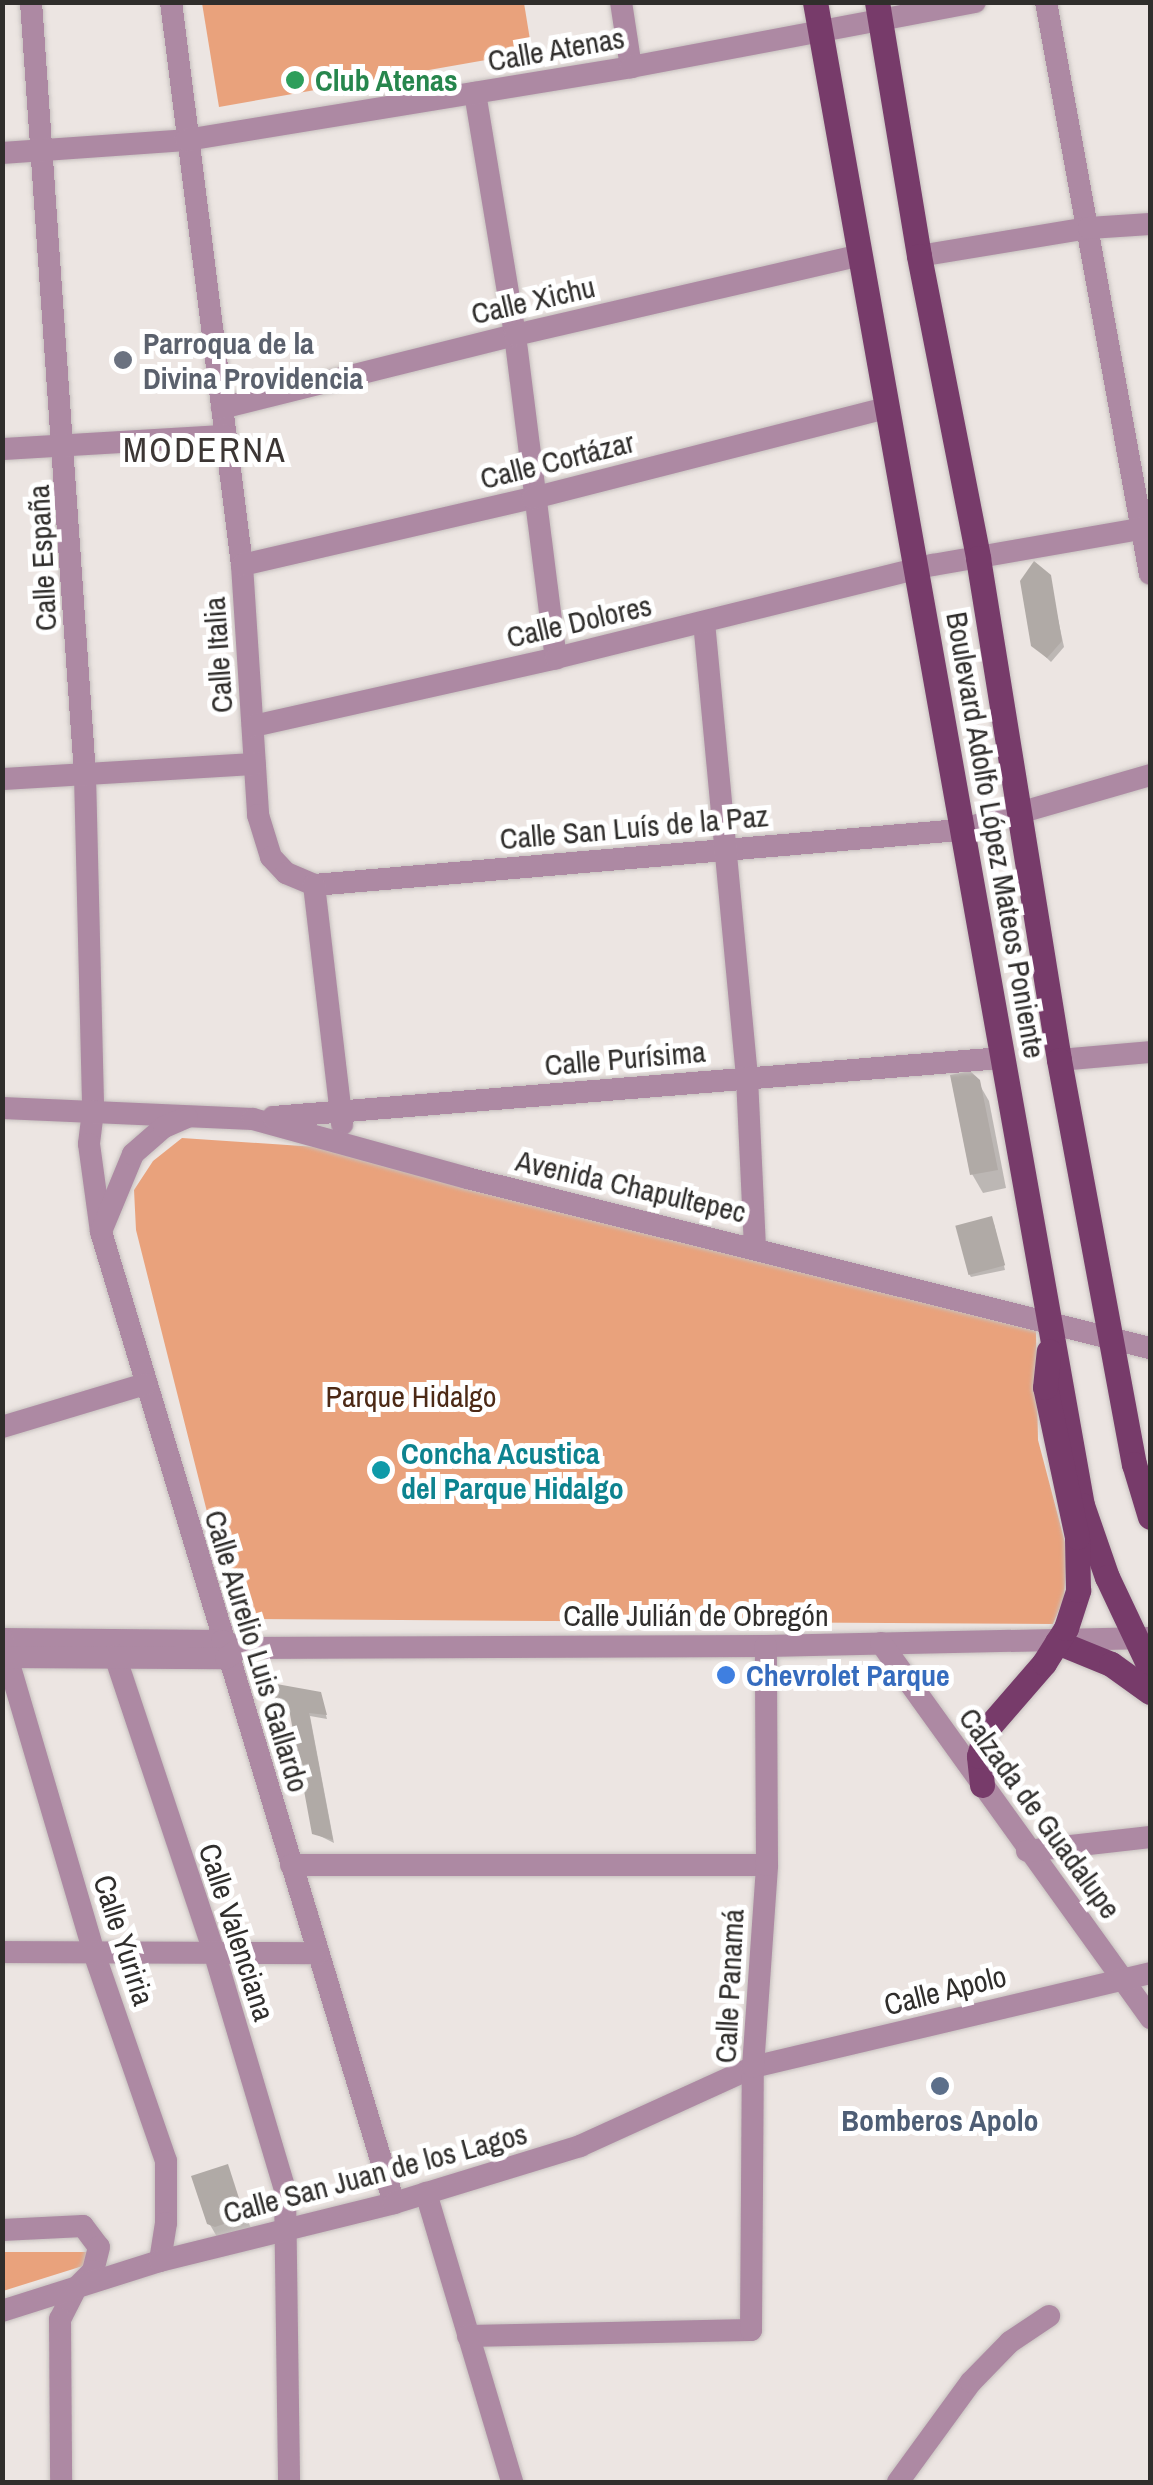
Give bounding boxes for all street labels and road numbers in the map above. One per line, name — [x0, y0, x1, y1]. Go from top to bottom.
street label: Calle Atenas — [484, 19, 628, 79]
street label: Calle Xichu — [468, 268, 598, 332]
street label: Calle Cortázar — [476, 424, 638, 496]
street label: Calle España — [20, 484, 64, 632]
street label: Calle Dolores — [503, 587, 655, 655]
street label: Calle Italia — [196, 596, 240, 714]
street label: Boulevard Adolfo López Mateos Poniente — [939, 608, 1053, 1062]
street label: Calle San Luís de la Paz — [498, 797, 770, 857]
street label: Calle Purísima — [543, 1033, 707, 1083]
street label: Avenida Chapultepec — [513, 1142, 749, 1230]
street label: Calle Aurelio Luis Gallardo — [197, 1505, 317, 1797]
street label: Calle Julián de Obregón — [563, 1597, 829, 1633]
street label: Calzada de Guadalupe — [951, 1701, 1129, 1925]
street label: Calle Valenciana — [191, 1839, 283, 2025]
street label: Calle Yuriria — [86, 1870, 162, 2010]
street label: Calle Panamá — [707, 1908, 751, 2064]
street label: Calle Apolo — [880, 1957, 1010, 2023]
street label: Calle San Juan de los Lagos — [219, 2115, 531, 2231]

